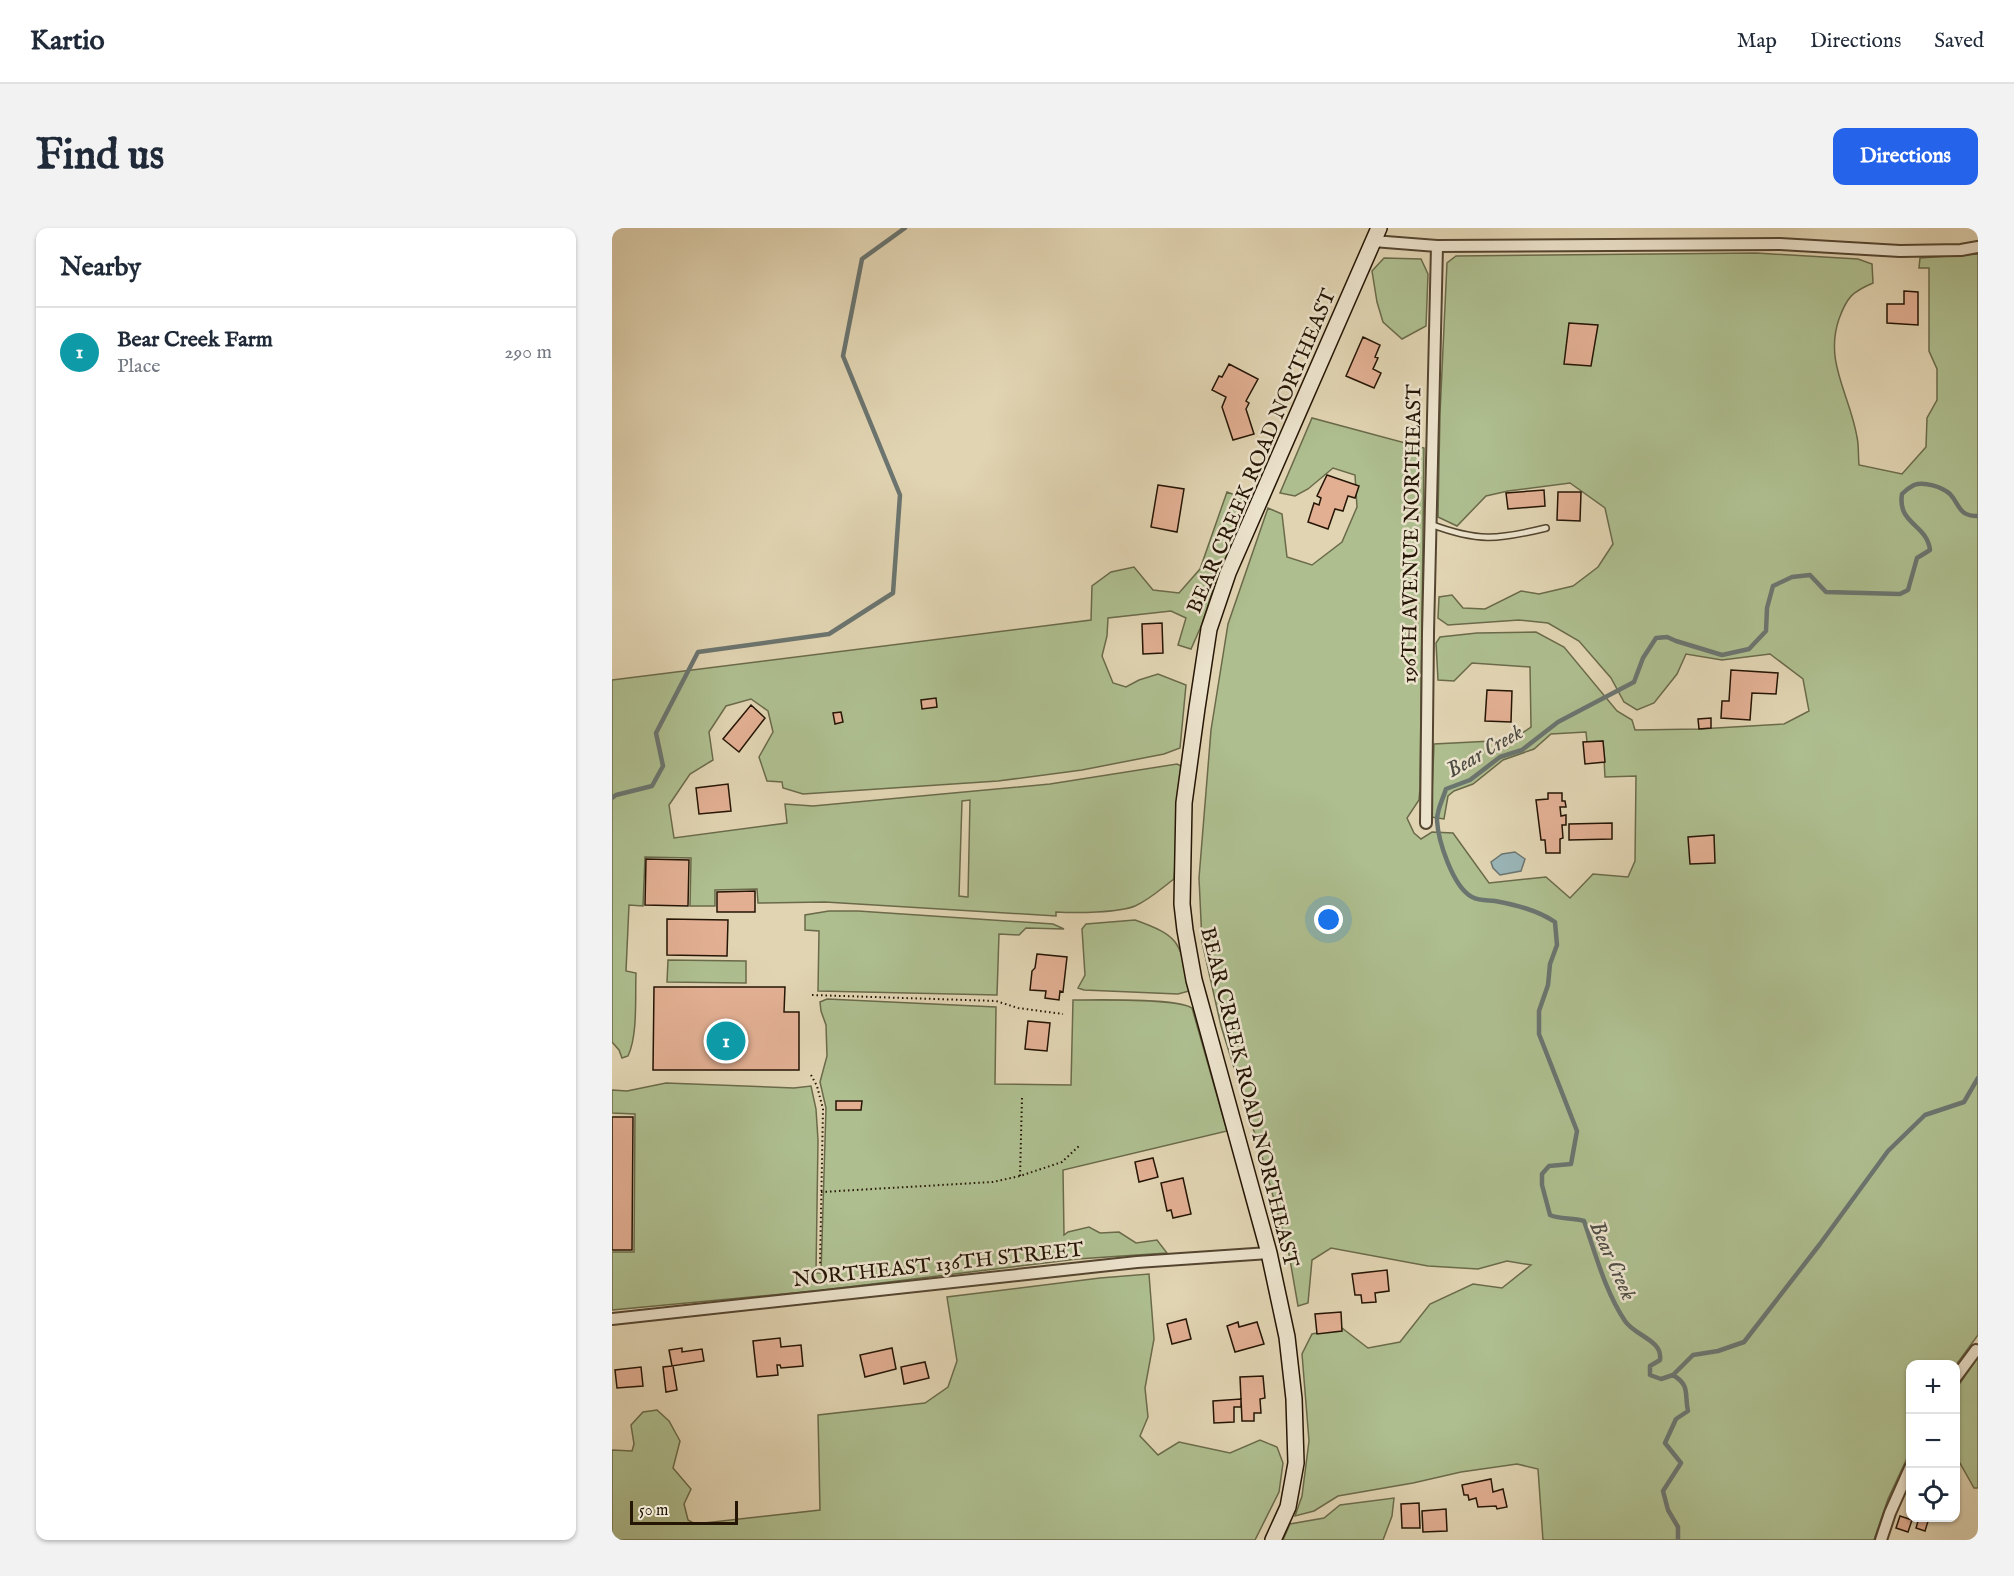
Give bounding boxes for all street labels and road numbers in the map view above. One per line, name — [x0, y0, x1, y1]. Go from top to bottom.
street label: BEAR CREEK ROAD NORTHEAST — [1182, 285, 1343, 618]
street label: 196TH AVENUE NORTHEAST — [1396, 384, 1429, 684]
street label: BEAR CREEK ROAD NORTHEAST — [1193, 924, 1304, 1271]
street label: NORTHEAST 136TH STREET — [791, 1237, 1086, 1294]

